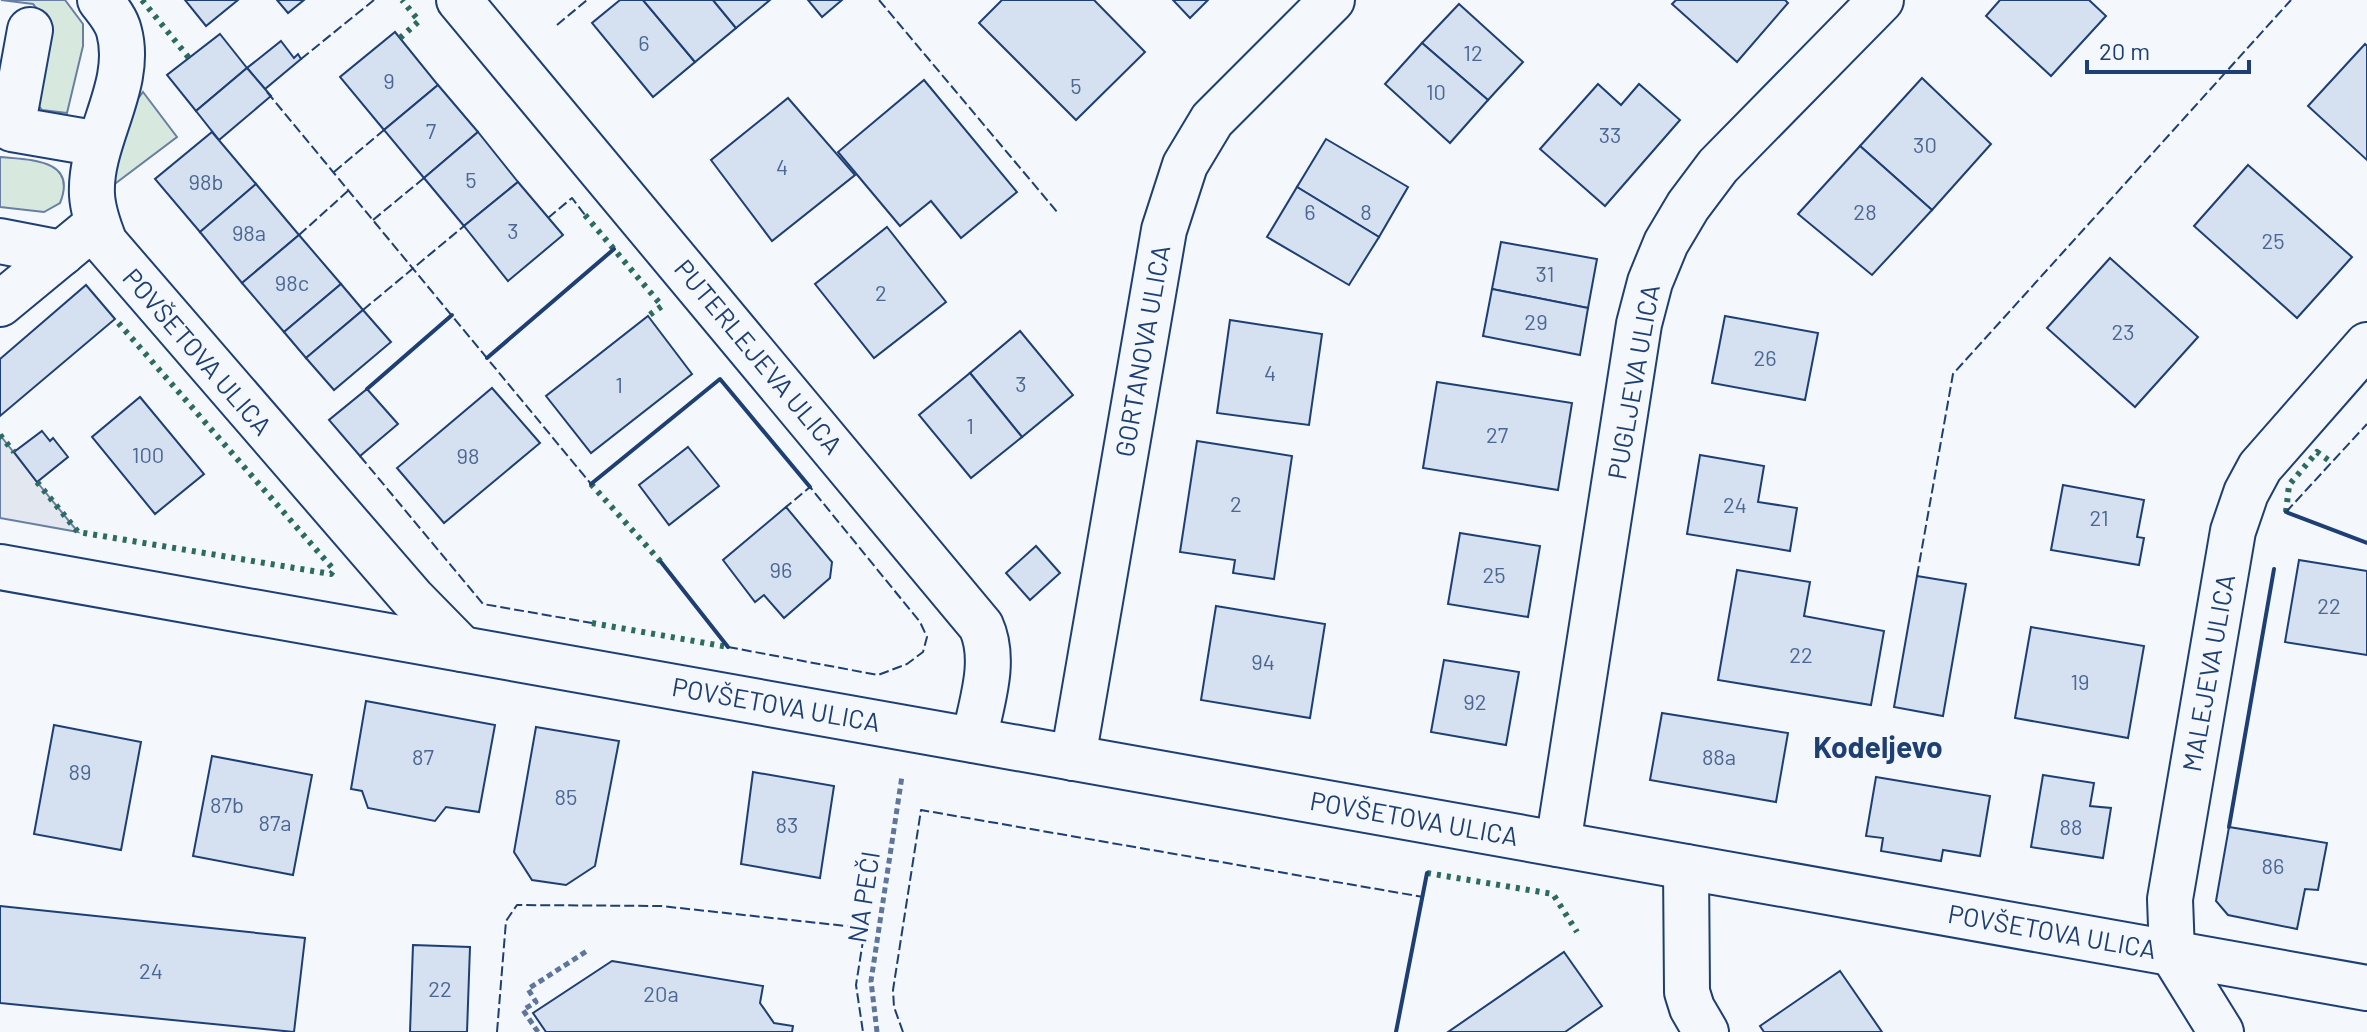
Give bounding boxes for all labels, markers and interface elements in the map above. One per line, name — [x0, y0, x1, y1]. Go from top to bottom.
scale bar — [2087, 24, 2249, 74]
house number: 6 — [638, 29, 650, 55]
text: 20 m — [2099, 36, 2150, 65]
house number: 12 — [1463, 39, 1483, 65]
house number: 9 — [383, 67, 395, 93]
house number: 5 — [1070, 72, 1082, 98]
house number: 10 — [1426, 78, 1446, 104]
house number: 7 — [426, 117, 436, 143]
house number: 33 — [1599, 121, 1621, 147]
house number: 30 — [1913, 131, 1937, 157]
house number: 4 — [776, 153, 788, 179]
house number: 5 — [465, 166, 477, 192]
house number: 98b — [189, 168, 223, 194]
house number: 6 — [1304, 198, 1316, 224]
house number: 8 — [1360, 198, 1372, 224]
house number: 28 — [1853, 198, 1877, 224]
house number: 3 — [507, 217, 519, 243]
house number: 98a — [232, 219, 266, 245]
house number: 25 — [2261, 227, 2285, 253]
street label: GORTANOVA ULICA — [1108, 242, 1175, 459]
street label: PUTERLEJEVA ULICA — [669, 253, 849, 459]
house number: 31 — [1536, 260, 1554, 286]
street label: POVŠETOVA ULICA — [117, 261, 279, 441]
house number: 98c — [275, 269, 309, 295]
house number: 2 — [875, 279, 887, 305]
street label: PUGLJEVA ULICA — [1600, 282, 1665, 482]
house number: 29 — [1524, 308, 1548, 334]
house number: 23 — [2112, 318, 2135, 344]
house number: 26 — [1753, 344, 1777, 370]
house number: 4 — [1264, 359, 1276, 385]
house number: 3 — [1015, 370, 1027, 396]
house number: 1 — [615, 371, 623, 397]
house number: 1 — [966, 412, 974, 438]
house number: 27 — [1486, 421, 1508, 447]
house number: 100 — [132, 441, 164, 467]
house number: 98 — [457, 442, 479, 468]
house number: 2 — [1230, 490, 1242, 516]
house number: 24 — [1723, 491, 1747, 517]
house number: 21 — [2089, 504, 2109, 530]
house number: 96 — [770, 556, 792, 582]
house number: 25 — [1482, 561, 1506, 587]
street label: MALEJEVA ULICA — [2175, 572, 2240, 774]
house number: 22 — [2317, 592, 2341, 618]
house number: 22 — [1789, 641, 1813, 667]
house number: 94 — [1251, 648, 1275, 674]
house number: 19 — [2070, 668, 2090, 694]
street label: POVŠETOVA ULICA — [670, 670, 883, 737]
house number: 92 — [1463, 688, 1487, 714]
district label: Kodeljevo — [1813, 728, 1943, 764]
house number: 87 — [412, 743, 434, 769]
house number: 88a — [1702, 743, 1736, 769]
house number: 89 — [69, 758, 91, 784]
house number: 85 — [555, 783, 577, 809]
street label: POVŠETOVA ULICA — [1308, 784, 1521, 851]
house number: 87b — [210, 791, 244, 817]
house number: 87a — [258, 809, 292, 835]
house number: 83 — [776, 811, 798, 837]
house number: 88 — [2060, 813, 2082, 839]
street label: NA PEČI — [840, 849, 885, 945]
house number: 86 — [2262, 852, 2284, 878]
street label: POVŠETOVA ULICA — [1946, 897, 2159, 964]
house number: 24 — [139, 957, 163, 983]
house number: 22 — [428, 975, 452, 1001]
house number: 20a — [643, 980, 679, 1006]

